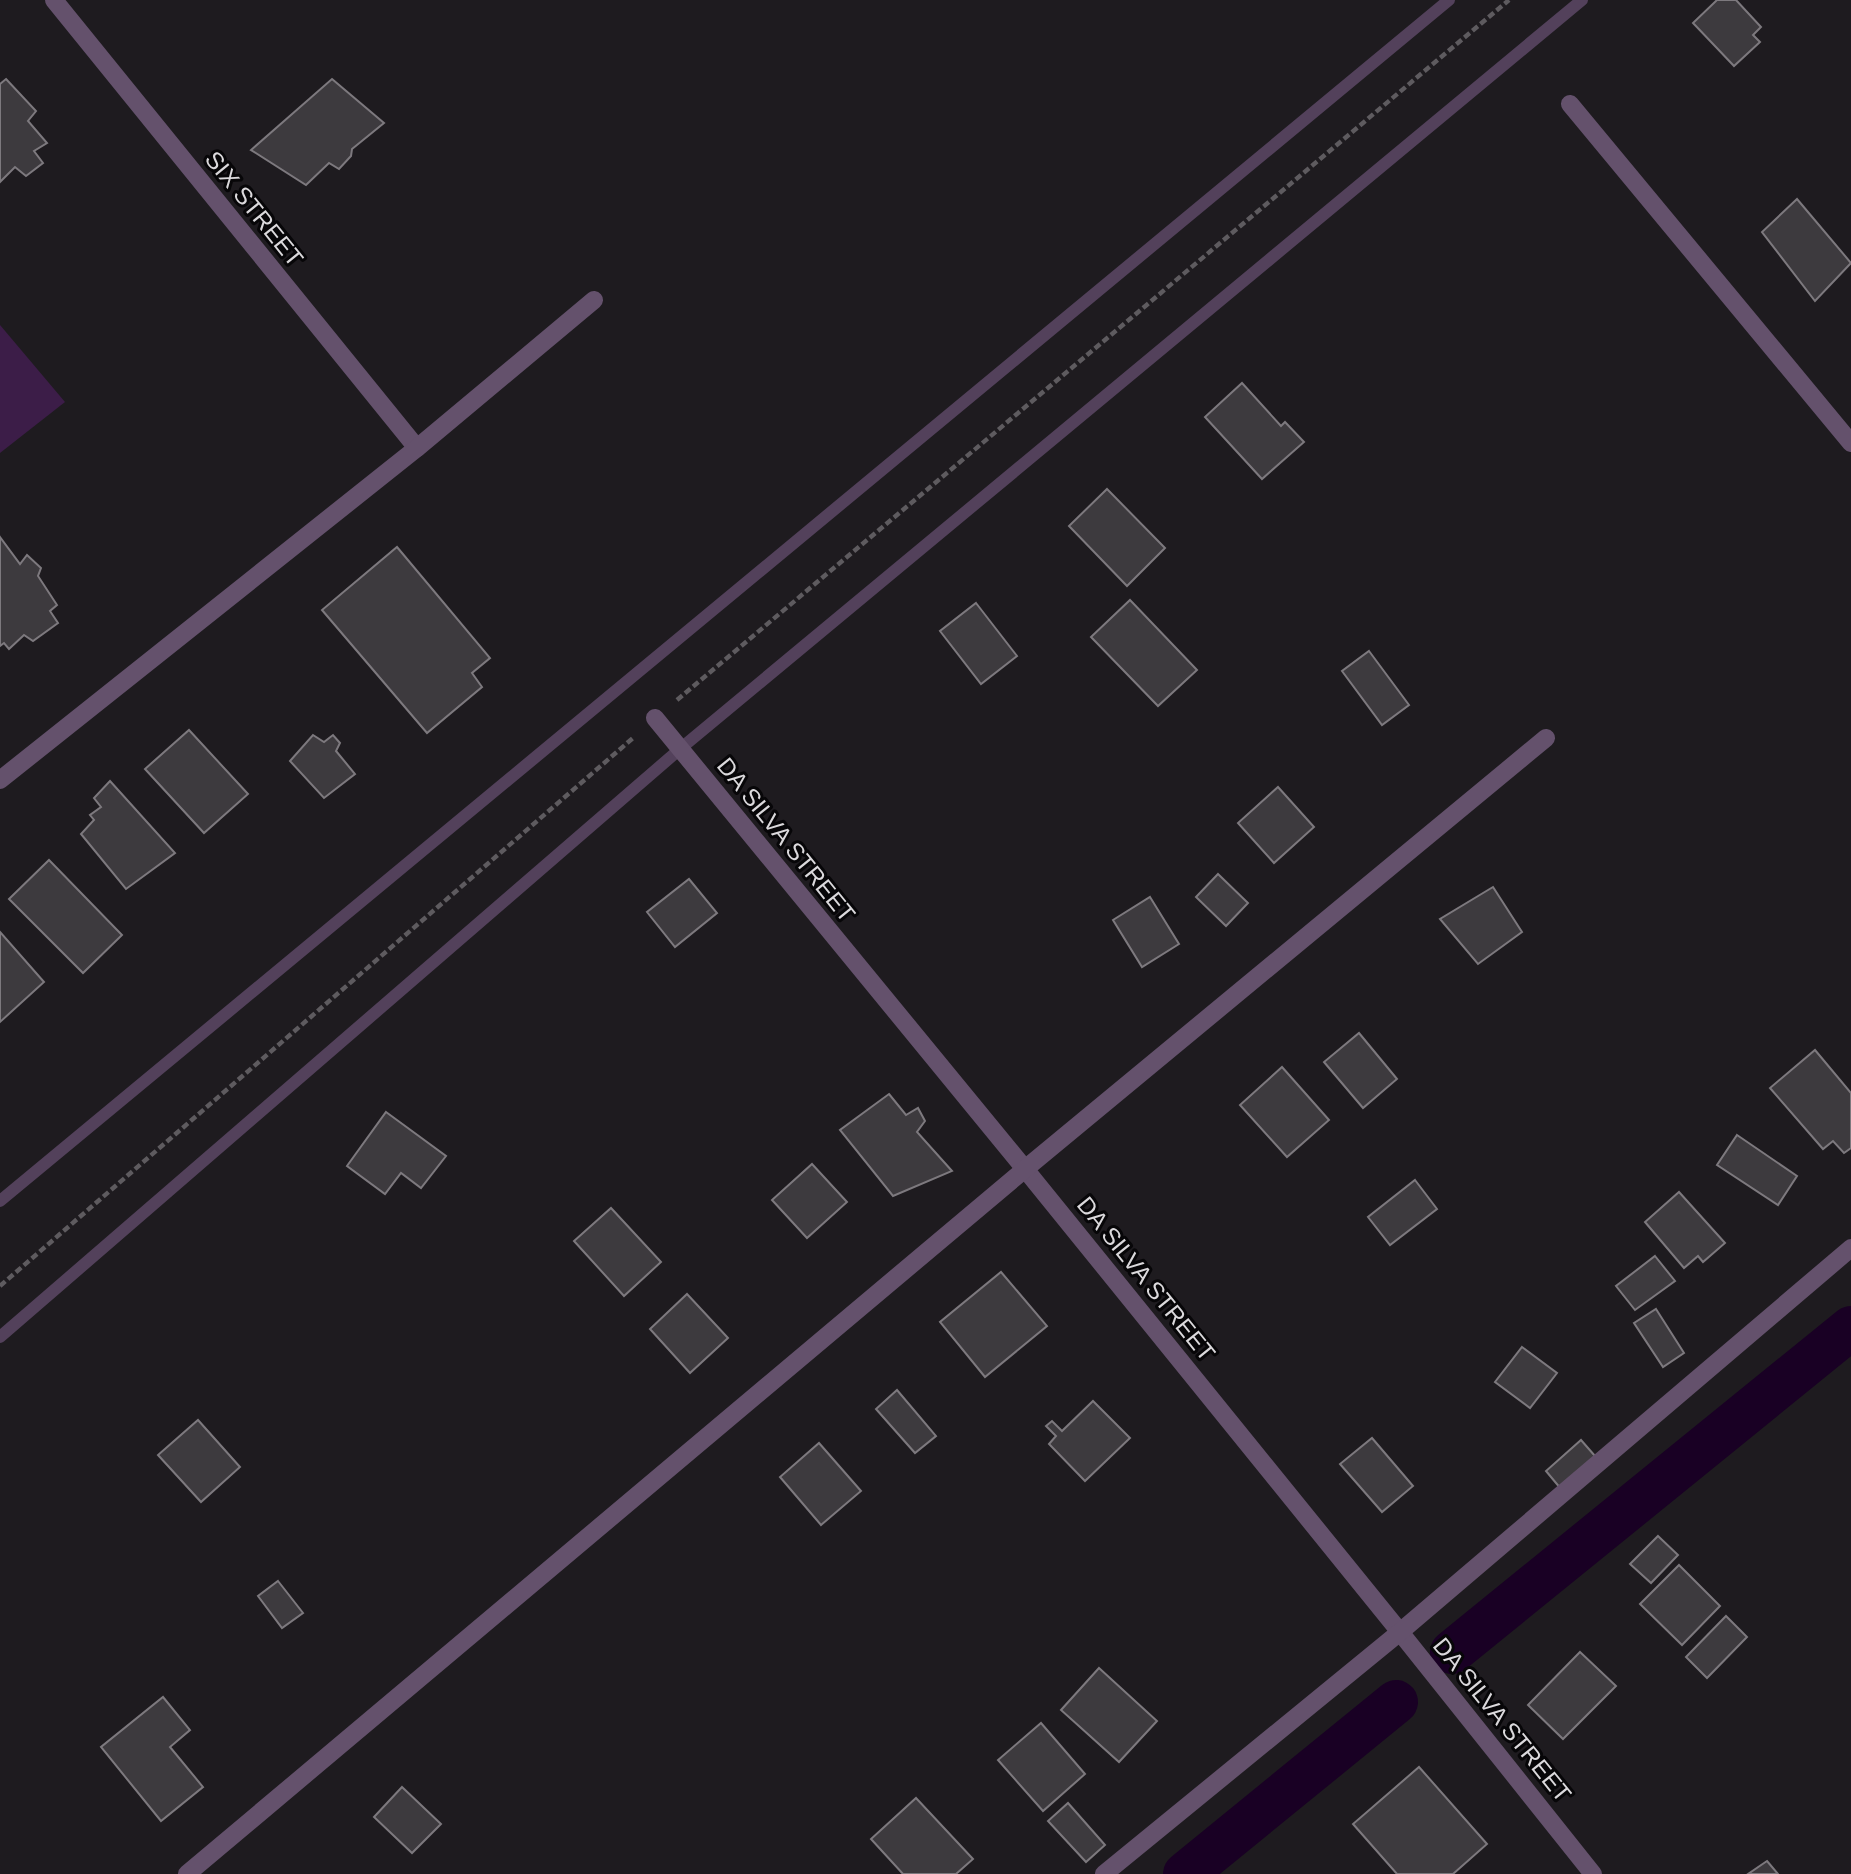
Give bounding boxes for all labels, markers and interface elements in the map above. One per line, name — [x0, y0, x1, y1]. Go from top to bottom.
street label: SIX STREET — [200, 146, 309, 272]
street label: DA SILVA STREET — [712, 752, 861, 927]
street label: DA SILVA STREET — [1072, 1191, 1221, 1366]
street label: DA SILVA STREET — [1428, 1632, 1577, 1807]

